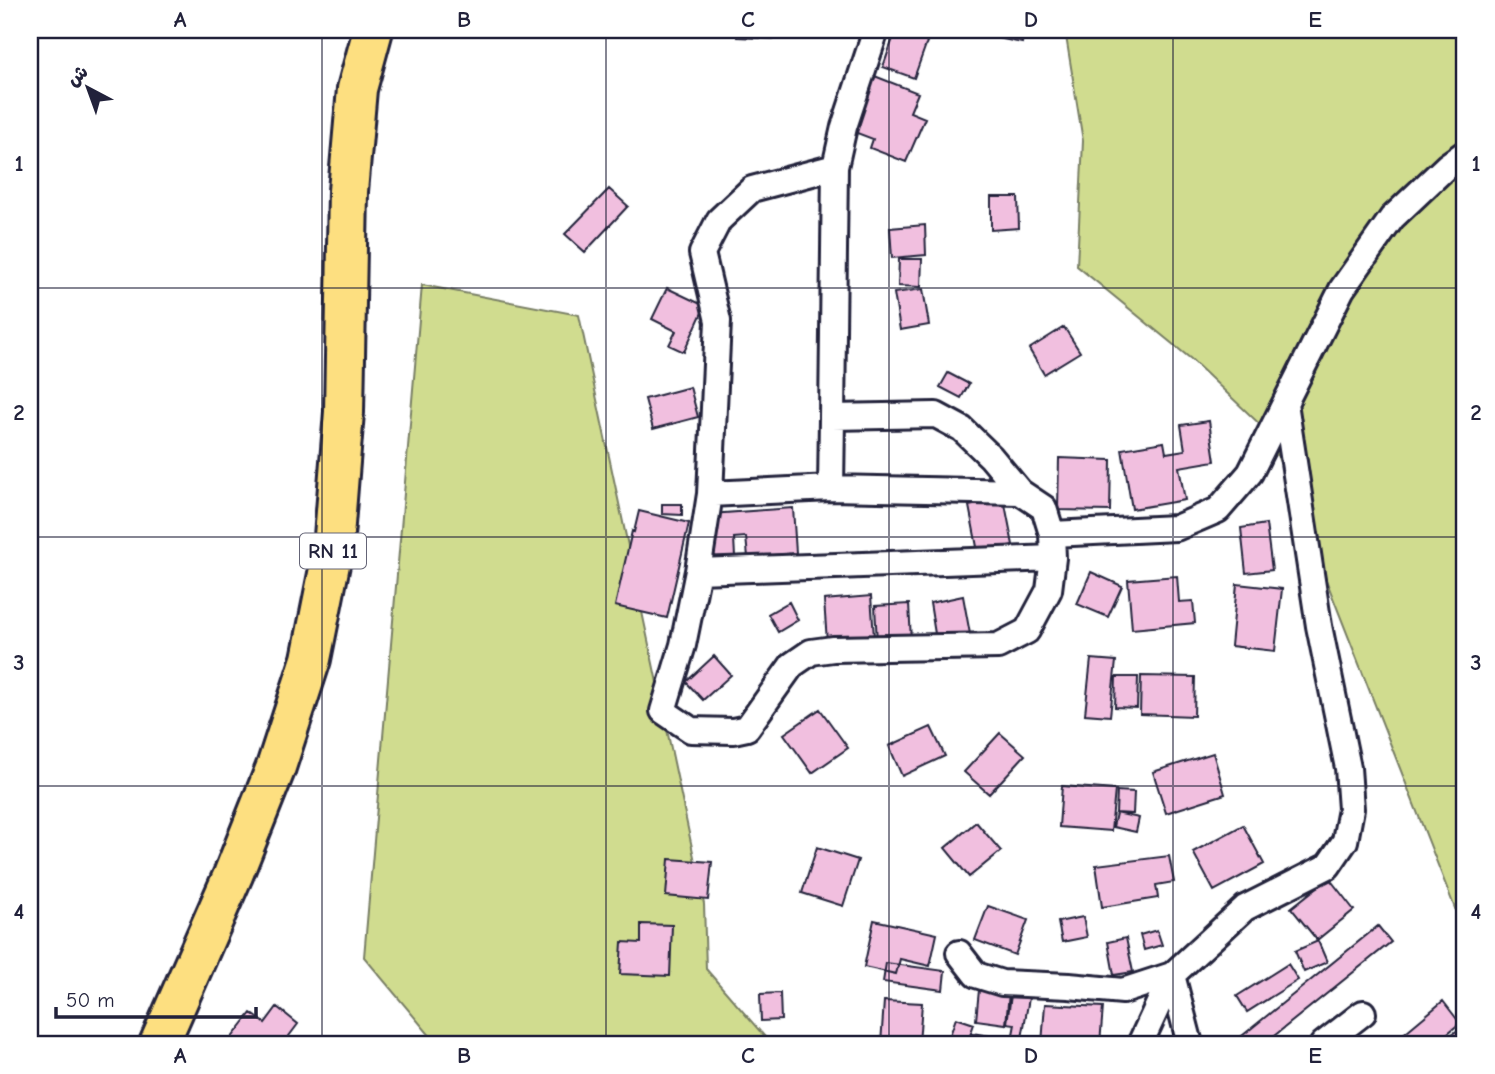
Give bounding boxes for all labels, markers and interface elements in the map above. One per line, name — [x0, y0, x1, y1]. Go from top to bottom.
text: A — [174, 6, 187, 33]
text: B — [457, 6, 471, 33]
text: C — [741, 6, 755, 33]
text: D — [1024, 6, 1038, 33]
text: E — [1308, 6, 1322, 33]
north arrow — [52, 52, 122, 122]
text: ش — [62, 61, 93, 91]
text: 1 — [14, 150, 24, 177]
text: 1 — [1471, 150, 1481, 177]
text: 2 — [13, 399, 25, 426]
text: 2 — [1470, 399, 1482, 426]
road number: RN 11 — [300, 534, 366, 568]
text: 3 — [13, 649, 25, 676]
text: 3 — [1470, 649, 1482, 676]
text: 4 — [14, 898, 25, 925]
text: 4 — [1471, 898, 1482, 925]
scale bar — [56, 976, 256, 1020]
text: 50 m — [66, 988, 115, 1012]
text: A — [174, 1042, 187, 1069]
text: B — [457, 1042, 471, 1069]
text: C — [741, 1042, 755, 1069]
text: D — [1024, 1042, 1038, 1069]
text: E — [1308, 1042, 1322, 1069]

